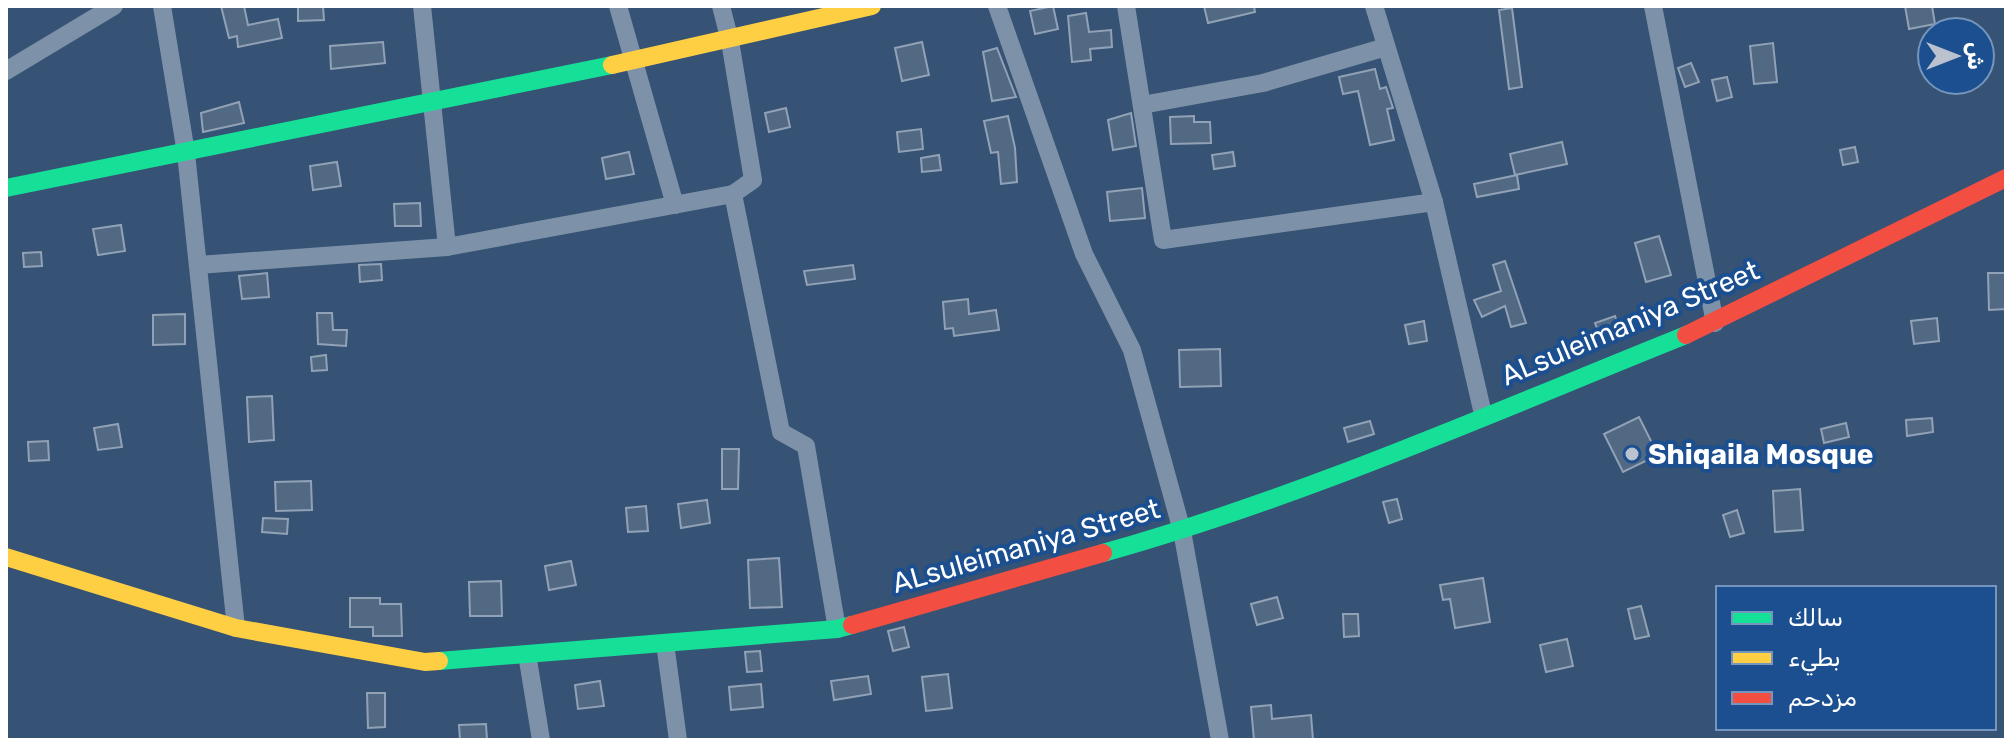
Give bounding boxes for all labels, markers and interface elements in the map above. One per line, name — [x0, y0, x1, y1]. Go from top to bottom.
north arrow — [1916, 16, 1996, 96]
text: ش — [1962, 42, 1989, 70]
street label: ALsuleimaniya Street — [1496, 254, 1764, 392]
place label: Shiqaila Mosque — [1648, 438, 1874, 471]
marker: Shiqaila Mosque — [1623, 445, 1641, 463]
street label: ALsuleimaniya Street — [888, 492, 1164, 600]
legend — [1716, 586, 1996, 730]
text: سالك — [1788, 604, 1843, 632]
text: بطيء — [1788, 644, 1841, 676]
text: مزدحم — [1788, 684, 1857, 713]

